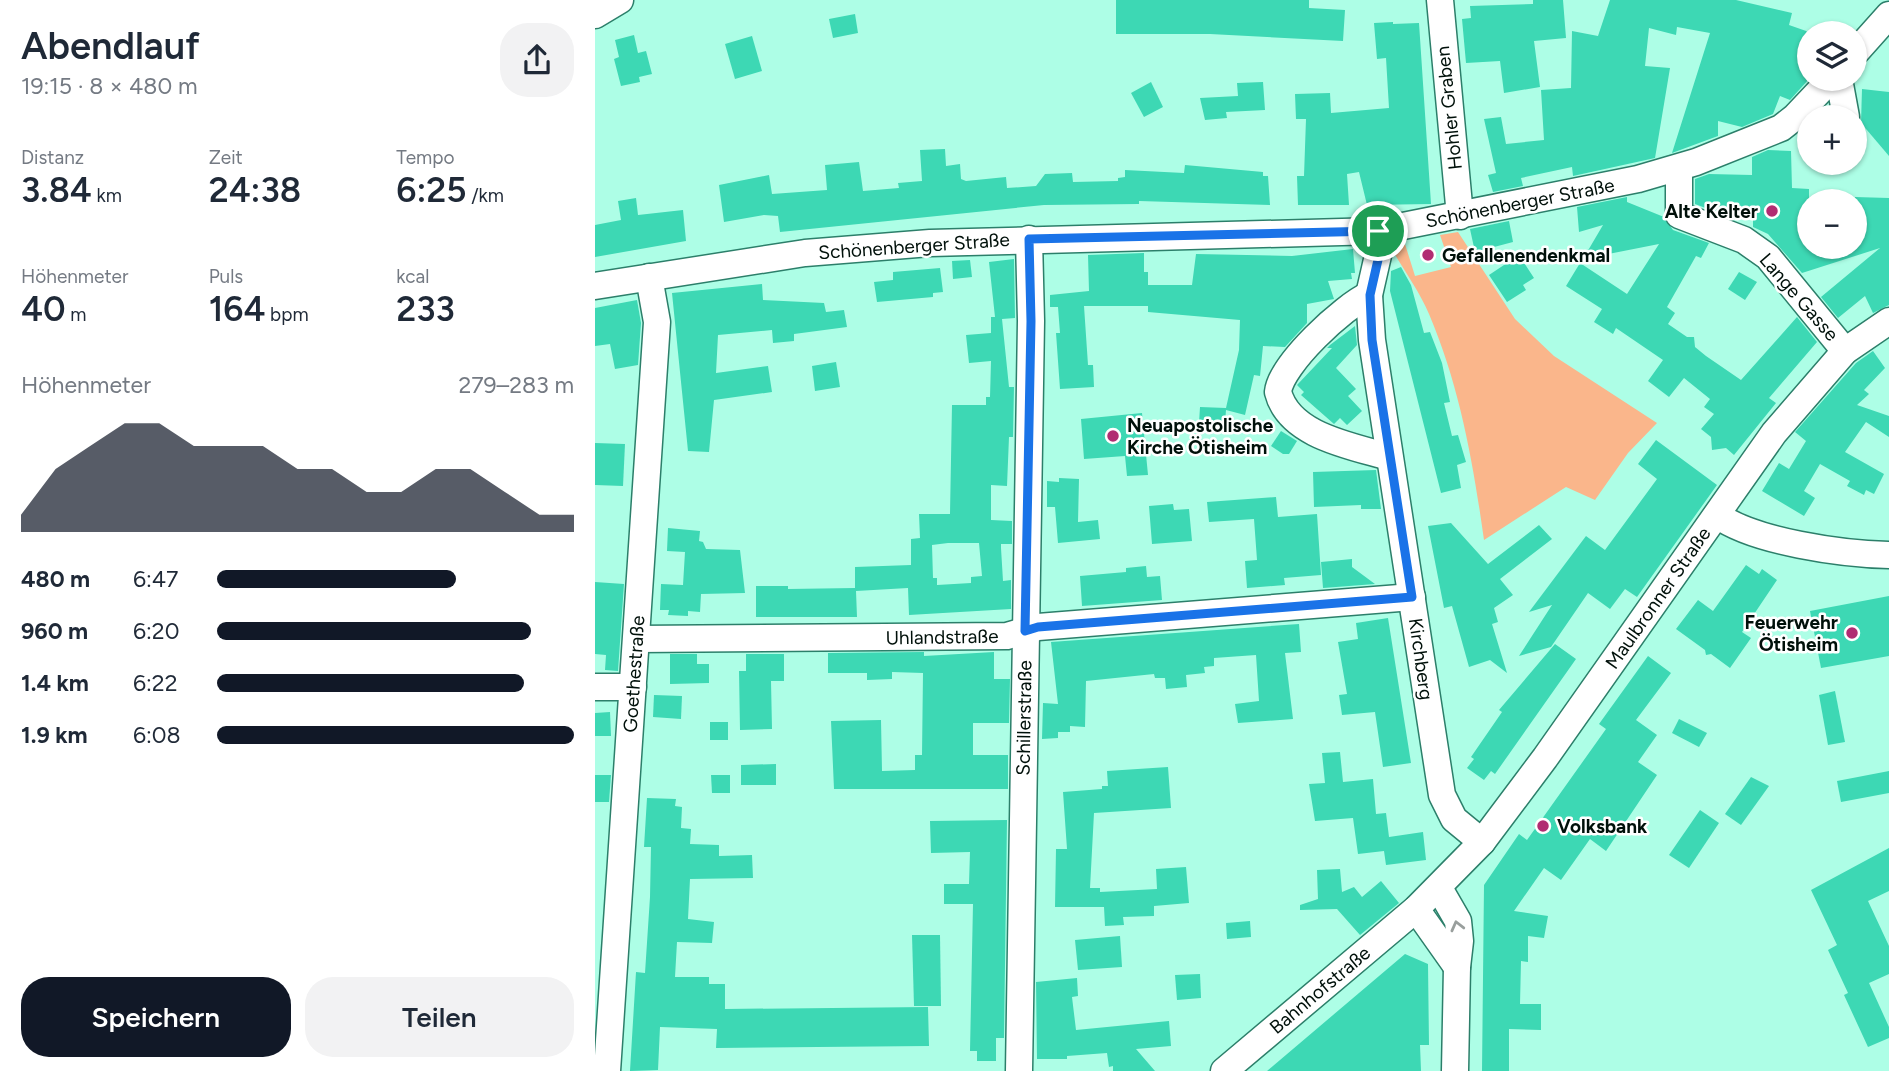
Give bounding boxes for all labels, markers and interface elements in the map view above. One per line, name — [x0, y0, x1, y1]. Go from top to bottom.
map controls — [1797, 21, 1867, 259]
button: layers — [1797, 21, 1867, 91]
text: Abendlauf — [21, 23, 200, 69]
button: share — [500, 23, 574, 97]
street label: Hohler Graben — [1431, 45, 1467, 171]
text: 19:15 · 8 × 480 m — [21, 72, 197, 100]
button: + — [1797, 105, 1867, 175]
text: Distanz — [21, 146, 84, 169]
text: Zeit — [209, 146, 243, 169]
text: Tempo — [396, 146, 454, 169]
text: 3.84 — [21, 169, 92, 211]
text: 24:38 — [209, 169, 301, 211]
text: 6:25 — [396, 169, 467, 211]
street label: Schönenberger Straße — [1424, 173, 1616, 233]
text: km — [92, 184, 122, 207]
text: /km — [467, 184, 504, 207]
button: − — [1797, 189, 1867, 259]
place label: Alte Kelter — [1665, 200, 1758, 223]
pin — [1348, 201, 1408, 261]
marker: Alte Kelter — [1764, 203, 1780, 219]
icon: arrive — [1359, 212, 1397, 250]
street label: Schönenberger Straße — [818, 228, 1010, 264]
place label: Gefallenendenkmal — [1442, 244, 1610, 267]
marker: Gefallenendenkmal — [1420, 247, 1436, 263]
street label: Lange Gasse — [1755, 248, 1843, 346]
text: Höhenmeter — [21, 265, 128, 288]
text: Puls — [209, 265, 243, 288]
text: kcal — [396, 265, 430, 288]
text: 40 — [21, 288, 66, 330]
text: 164 — [209, 288, 265, 330]
text: 233 — [396, 288, 455, 330]
text: m — [66, 303, 86, 326]
text: bpm — [265, 303, 309, 326]
text: Höhenmeter — [21, 371, 151, 399]
text: 279–283 m — [458, 371, 574, 399]
place label: Neuapostolische Kirche Ötisheim — [1127, 414, 1274, 459]
marker: Neuapostolische Kirche Ötisheim — [1105, 428, 1121, 444]
street label: Maulbronner Straße — [1600, 523, 1716, 673]
text: 480 m — [21, 565, 90, 593]
text: 6:47 — [133, 565, 178, 593]
place label: Feuerwehr Ötisheim — [1744, 611, 1838, 656]
street label: Goethestraße — [618, 615, 650, 733]
text: 960 m — [21, 617, 88, 645]
text: 6:20 — [133, 617, 179, 645]
street label: Kirchberg — [1404, 617, 1438, 701]
street label: Uhlandstraße — [885, 625, 999, 649]
marker: Feuerwehr Ötisheim — [1844, 625, 1860, 641]
street label: Schillerstraße — [1011, 660, 1037, 776]
text: 1.4 km — [21, 669, 89, 697]
text: 6:22 — [133, 669, 178, 697]
text: 1.9 km — [21, 721, 88, 749]
text: 6:08 — [133, 721, 181, 749]
place label: Volksbank — [1557, 815, 1648, 838]
marker: Volksbank — [1535, 818, 1551, 834]
one-way arrow — [1451, 920, 1465, 932]
street label: Bahnhofstraße — [1265, 941, 1375, 1039]
button: Speichern — [21, 977, 291, 1057]
button: Teilen — [305, 977, 574, 1057]

